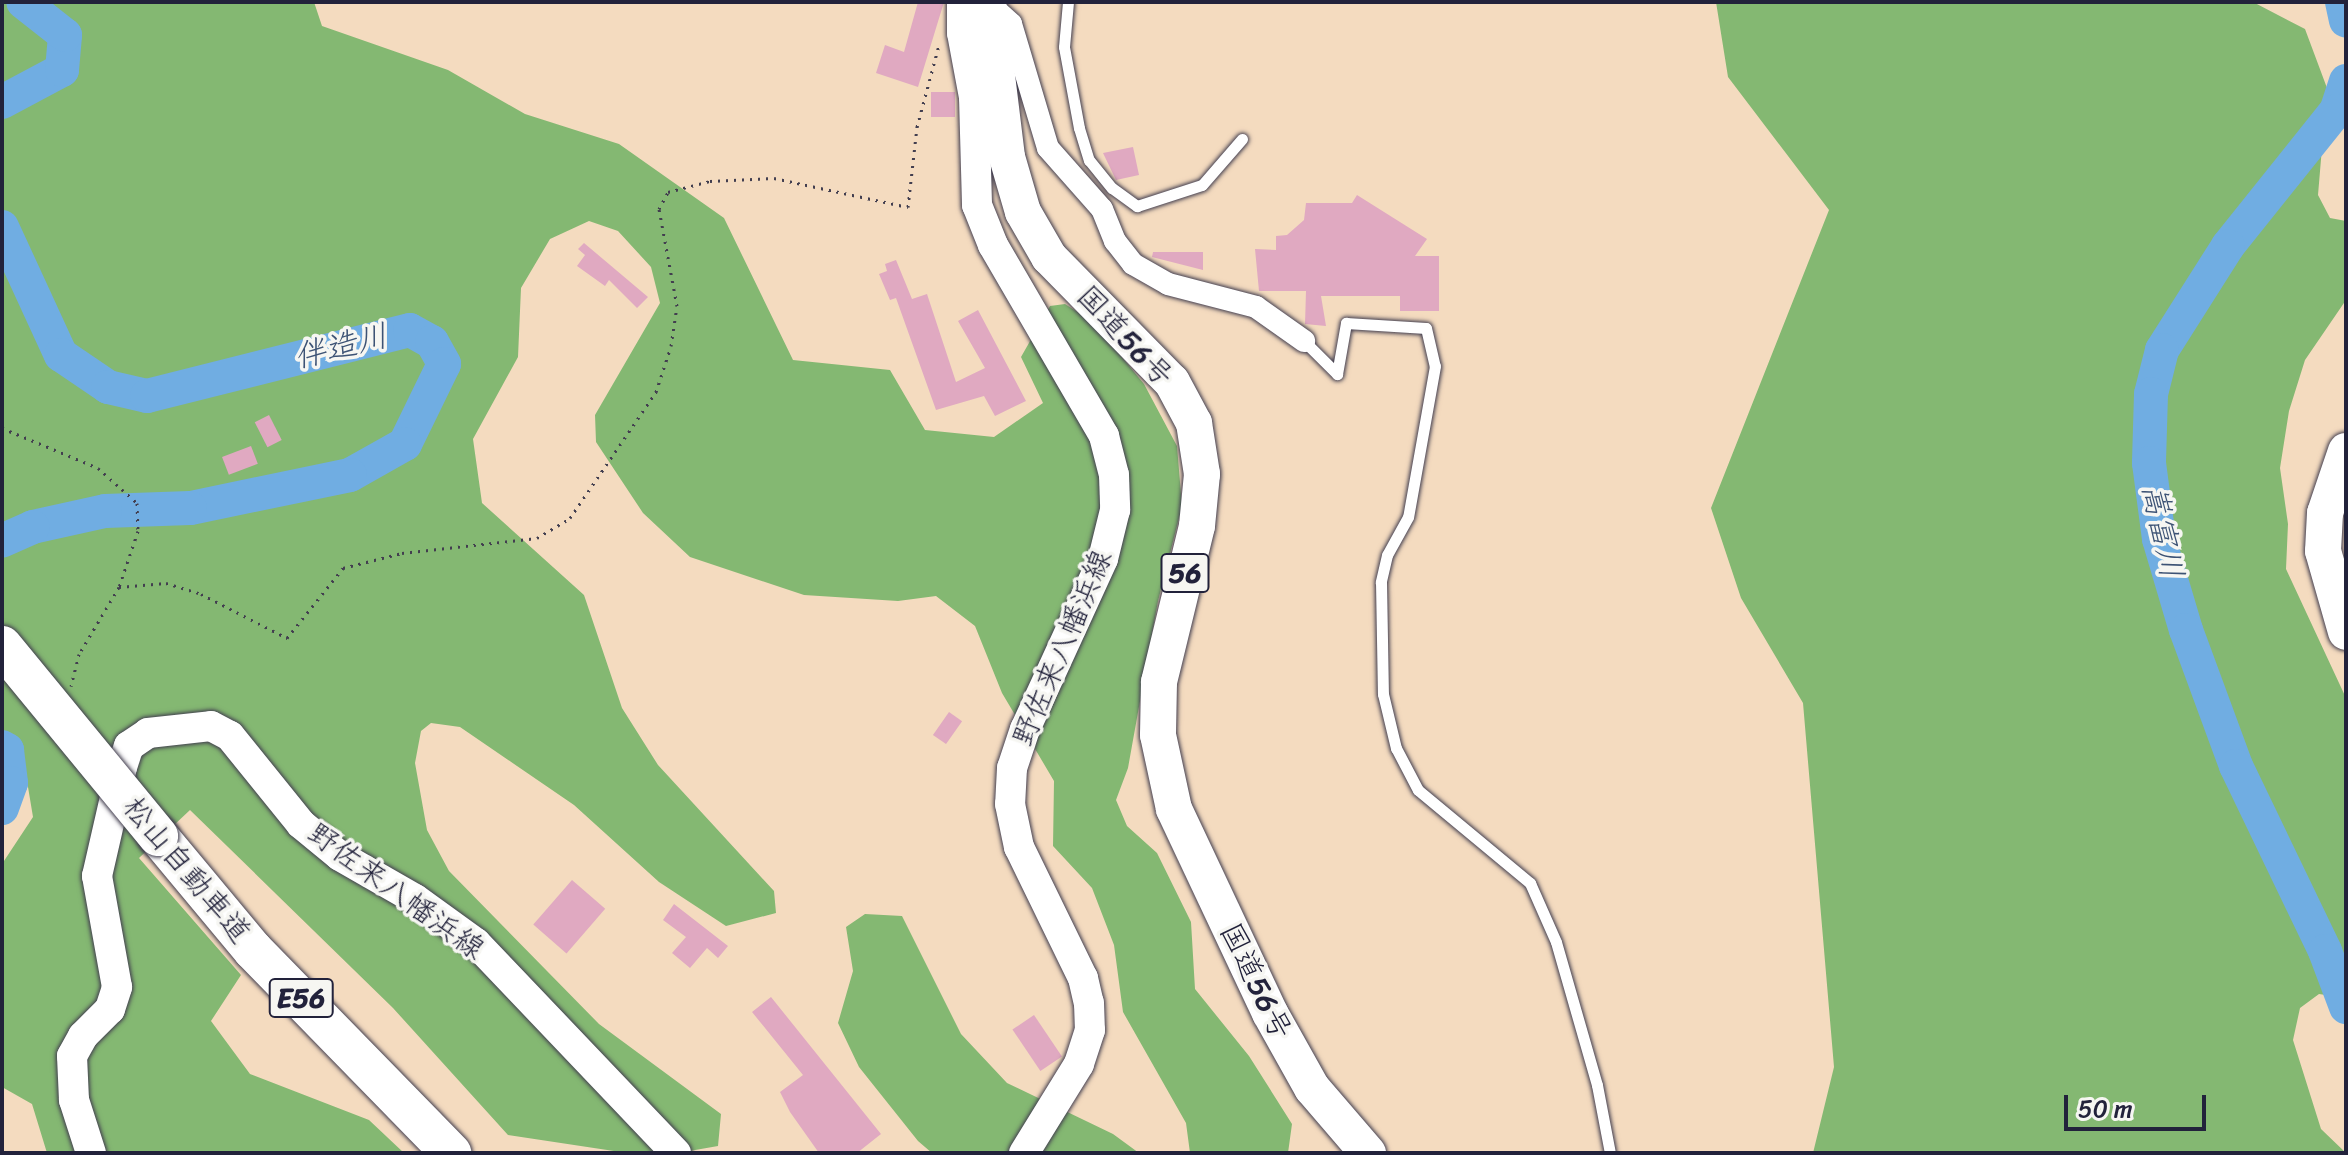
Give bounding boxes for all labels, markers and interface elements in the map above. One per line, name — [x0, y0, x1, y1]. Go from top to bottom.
street label: 国道56号 — [1069, 278, 1181, 394]
water label: 伴造川 — [290, 317, 392, 377]
water label: 嵩富川 — [2133, 480, 2191, 582]
street label: 野佐来八幡浜線 — [1004, 544, 1120, 752]
road number: 56 — [1159, 549, 1211, 597]
street label: 松山自動車道 — [115, 789, 259, 951]
street label: 野佐来八幡浜線 — [300, 815, 492, 967]
street label: 国道56号 — [1212, 917, 1300, 1045]
road number: E56 — [267, 974, 335, 1022]
scale bar — [2068, 1079, 2210, 1129]
text: 50 m — [2078, 1088, 2133, 1130]

